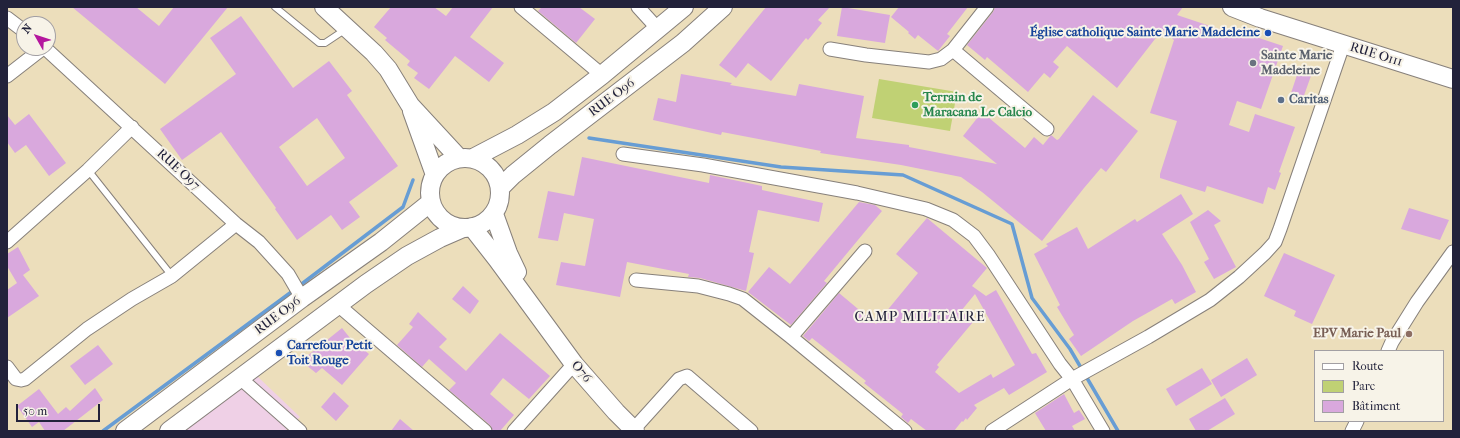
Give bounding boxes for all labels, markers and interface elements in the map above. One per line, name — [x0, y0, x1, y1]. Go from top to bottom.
north arrow — [16, 16, 56, 56]
text: N — [19, 21, 35, 36]
place label: Église catholique Sainte Marie Madeleine — [1030, 25, 1260, 41]
marker: Église catholique Sainte Marie Madeleine — [1263, 28, 1273, 38]
street label: RUE O111 — [1348, 40, 1404, 70]
place label: Sainte Marie Madeleine — [1261, 48, 1332, 79]
marker: Sainte Marie Madeleine — [1248, 58, 1258, 68]
street label: RUE O96 — [586, 76, 638, 120]
place label: Terrain de Maracana Le Calcio — [923, 90, 1032, 121]
place label: Caritas — [1289, 92, 1329, 108]
marker: Caritas — [1276, 95, 1286, 105]
marker: Terrain de Maracana Le Calcio — [910, 100, 920, 110]
street label: RUE O97 — [153, 146, 203, 194]
street label: RUE O96 — [252, 294, 304, 338]
district label: CAMP MILITAIRE — [854, 310, 986, 326]
place label: EPV Marie Paul — [1313, 326, 1401, 342]
marker: EPV Marie Paul — [1404, 329, 1414, 339]
place label: Carrefour Petit Toit Rouge — [287, 338, 372, 369]
marker: Carrefour Petit Toit Rouge — [274, 348, 284, 358]
legend — [1314, 350, 1444, 422]
street label: O76 — [567, 358, 595, 386]
text: Route — [1352, 359, 1384, 373]
text: Parc — [1352, 379, 1375, 393]
scale bar — [18, 396, 102, 422]
text: Bâtiment — [1352, 399, 1400, 413]
text: 50 m — [23, 404, 47, 418]

